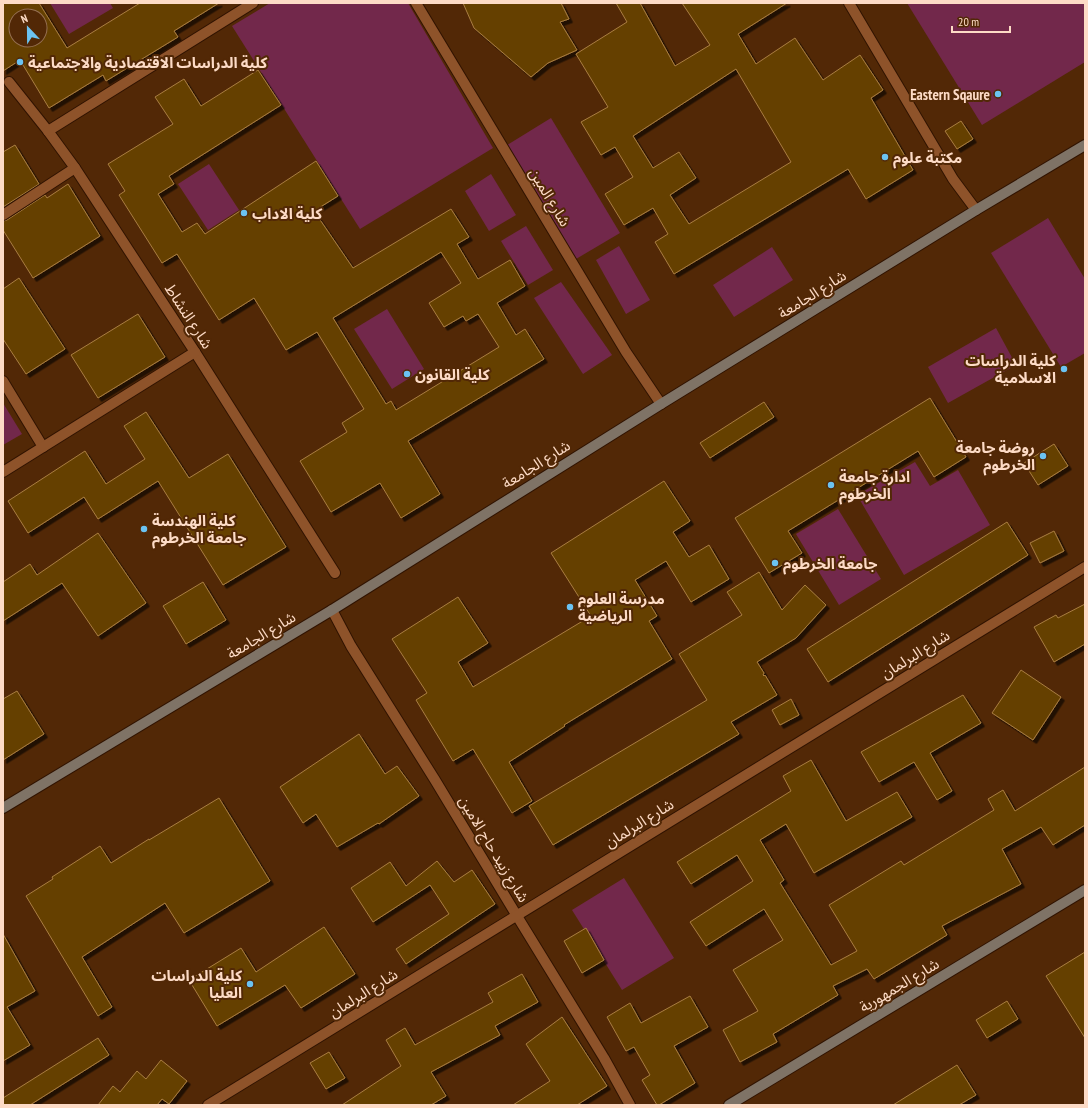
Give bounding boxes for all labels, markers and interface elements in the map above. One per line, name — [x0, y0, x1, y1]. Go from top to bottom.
north arrow — [8, 8, 48, 48]
scale bar — [952, 8, 1010, 34]
text: N — [19, 11, 30, 26]
text: 20 m — [958, 14, 979, 29]
place label: كلية الدراسات الاقتصادية والاجتماعية — [28, 53, 267, 72]
marker: كلية الدراسات الاقتصادية والاجتماعية — [15, 57, 25, 67]
place label: Eastern Sqaure — [910, 85, 990, 104]
marker: Eastern Sqaure — [993, 89, 1003, 99]
place label: مكتبة علوم — [893, 148, 962, 169]
marker: مكتبة علوم — [880, 152, 890, 162]
street label: شارع المين — [523, 164, 575, 232]
place label: كلية الاداب — [252, 204, 322, 223]
marker: كلية الاداب — [239, 208, 249, 218]
street label: شارع الجامعة — [774, 265, 851, 325]
street label: شارع النشاط — [158, 280, 217, 354]
place label: كلية الدراسات الاسلامية — [965, 351, 1056, 387]
marker: كلية الدراسات الاسلامية — [1059, 364, 1069, 374]
place label: كلية القانون — [415, 365, 490, 384]
marker: كلية القانون — [402, 369, 412, 379]
street label: شارع الجامعة — [498, 435, 575, 495]
place label: روضة جامعة الخرطوم — [956, 438, 1035, 476]
marker: روضة جامعة الخرطوم — [1038, 451, 1048, 461]
place label: ادارة جامعة الخرطوم — [839, 467, 910, 505]
marker: ادارة جامعة الخرطوم — [826, 480, 836, 490]
place label: كلية الهندسة جامعة الخرطوم — [152, 511, 247, 549]
marker: كلية الهندسة جامعة الخرطوم — [139, 524, 149, 534]
place label: جامعة الخرطوم — [783, 554, 878, 575]
marker: جامعة الخرطوم — [770, 558, 780, 568]
place label: مدرسة العلوم الرياضية — [578, 589, 665, 625]
marker: مدرسة العلوم الرياضية — [565, 602, 575, 612]
street label: شارع الجامعة — [223, 607, 301, 665]
street label: شارع البرلمان — [877, 625, 955, 685]
street label: شارع زبيد حاج الامين — [452, 792, 533, 907]
street label: شارع البرلمان — [601, 794, 679, 854]
street label: شارع الجمهورية — [856, 954, 944, 1019]
street label: شارع البرلمان — [325, 964, 403, 1024]
place label: كلية الدراسات العليا — [151, 966, 242, 1002]
marker: كلية الدراسات العليا — [245, 979, 255, 989]

